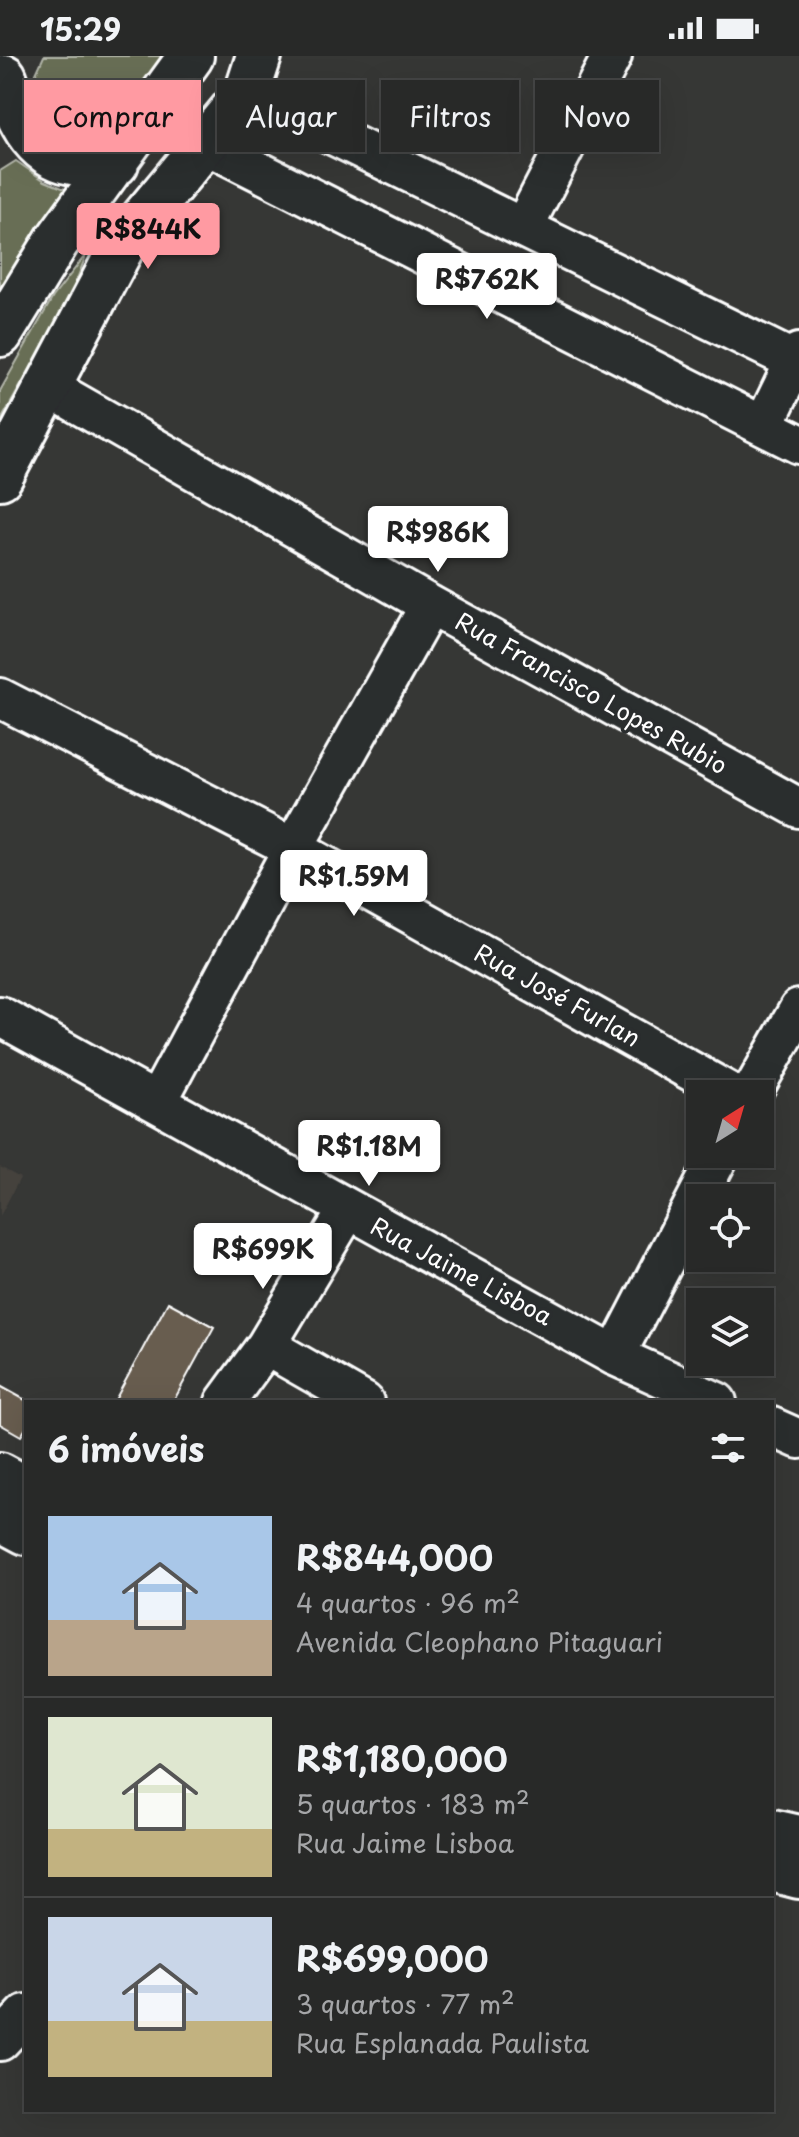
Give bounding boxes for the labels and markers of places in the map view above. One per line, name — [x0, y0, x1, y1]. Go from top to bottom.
pin: R$844K — [83, 203, 213, 271]
pin: R$762K — [422, 253, 552, 321]
pin: R$986K — [373, 506, 503, 574]
pin: R$1.59M — [280, 850, 428, 918]
pin: R$1.18M — [295, 1120, 443, 1188]
pin: R$699K — [198, 1223, 328, 1291]

